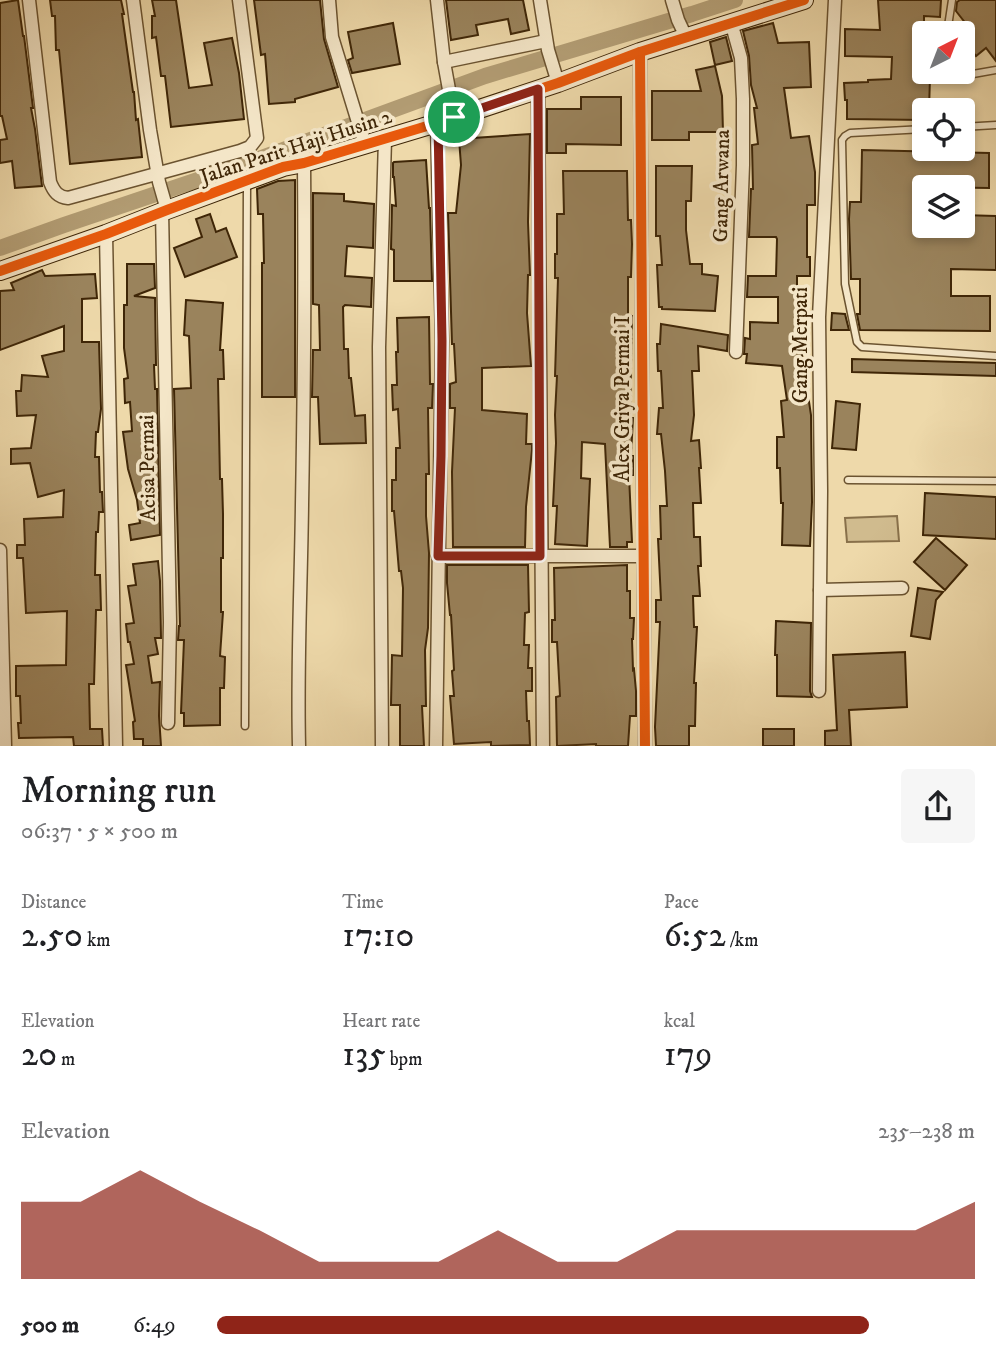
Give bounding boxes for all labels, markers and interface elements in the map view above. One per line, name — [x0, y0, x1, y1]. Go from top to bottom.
north arrow — [912, 21, 975, 84]
map controls — [912, 21, 975, 238]
pin — [424, 87, 484, 147]
icon: arrive — [435, 98, 473, 136]
button: locate — [912, 98, 975, 161]
street label: Jalan Parit Haji Husin 2 — [195, 103, 396, 191]
street label: Gang Arwana — [708, 129, 736, 243]
button: layers — [912, 175, 975, 238]
street label: Gang Merpati — [788, 287, 814, 403]
street label: Alex Griya Permai I — [610, 316, 636, 482]
street label: Acisa Permai — [134, 414, 162, 522]
text: Morning run — [21, 767, 216, 815]
button: share — [901, 769, 975, 843]
text: 06:37 · 5 × 500 m — [21, 817, 178, 846]
text: Distance — [21, 891, 86, 914]
text: Time — [342, 891, 384, 914]
text: Pace — [664, 891, 699, 914]
text: 2.50 — [21, 914, 83, 958]
text: 17:10 — [342, 914, 414, 958]
text: 6:52 — [664, 914, 726, 958]
text: km — [83, 929, 111, 952]
text: /km — [726, 929, 759, 952]
text: Elevation — [21, 1010, 95, 1033]
text: Heart rate — [342, 1010, 420, 1033]
text: kcal — [664, 1010, 695, 1033]
text: 20 — [21, 1033, 57, 1077]
text: 135 — [342, 1033, 386, 1077]
text: 179 — [664, 1033, 712, 1077]
text: m — [57, 1048, 75, 1071]
text: bpm — [386, 1048, 422, 1071]
text: Elevation — [21, 1117, 110, 1146]
text: 235–238 m — [878, 1117, 975, 1146]
text: 500 m — [21, 1311, 79, 1340]
text: 6:49 — [133, 1311, 176, 1340]

